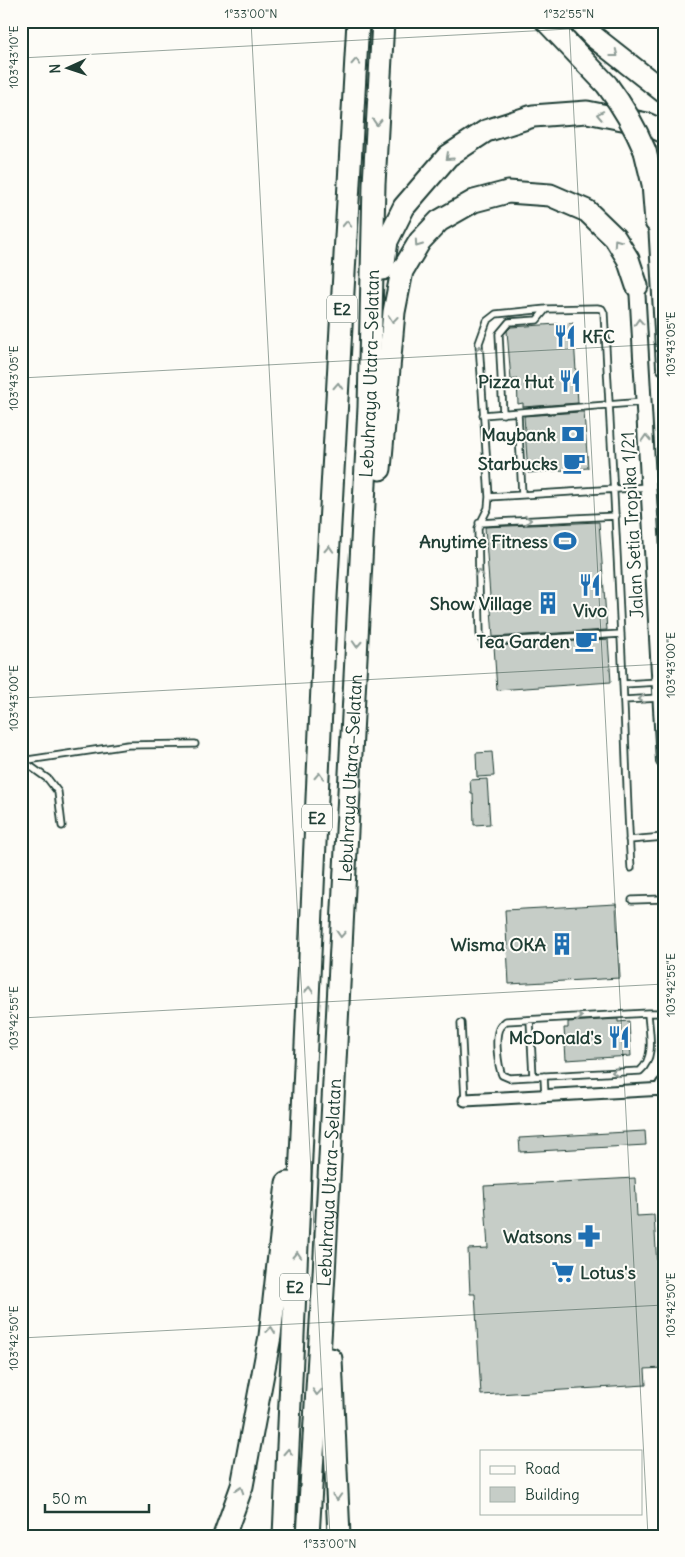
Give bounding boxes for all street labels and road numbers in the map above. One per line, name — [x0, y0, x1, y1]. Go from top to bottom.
street label: Lebuhraya Utara–Selatan — [354, 269, 384, 478]
road number: E2 — [327, 296, 357, 322]
street label: Jalan Setia Tropika 1/21 — [616, 431, 648, 619]
street label: Lebuhraya Utara–Selatan — [333, 674, 367, 883]
road number: E2 — [302, 804, 332, 831]
street label: Lebuhraya Utara–Selatan — [312, 1078, 346, 1287]
road number: E2 — [280, 1274, 310, 1300]

